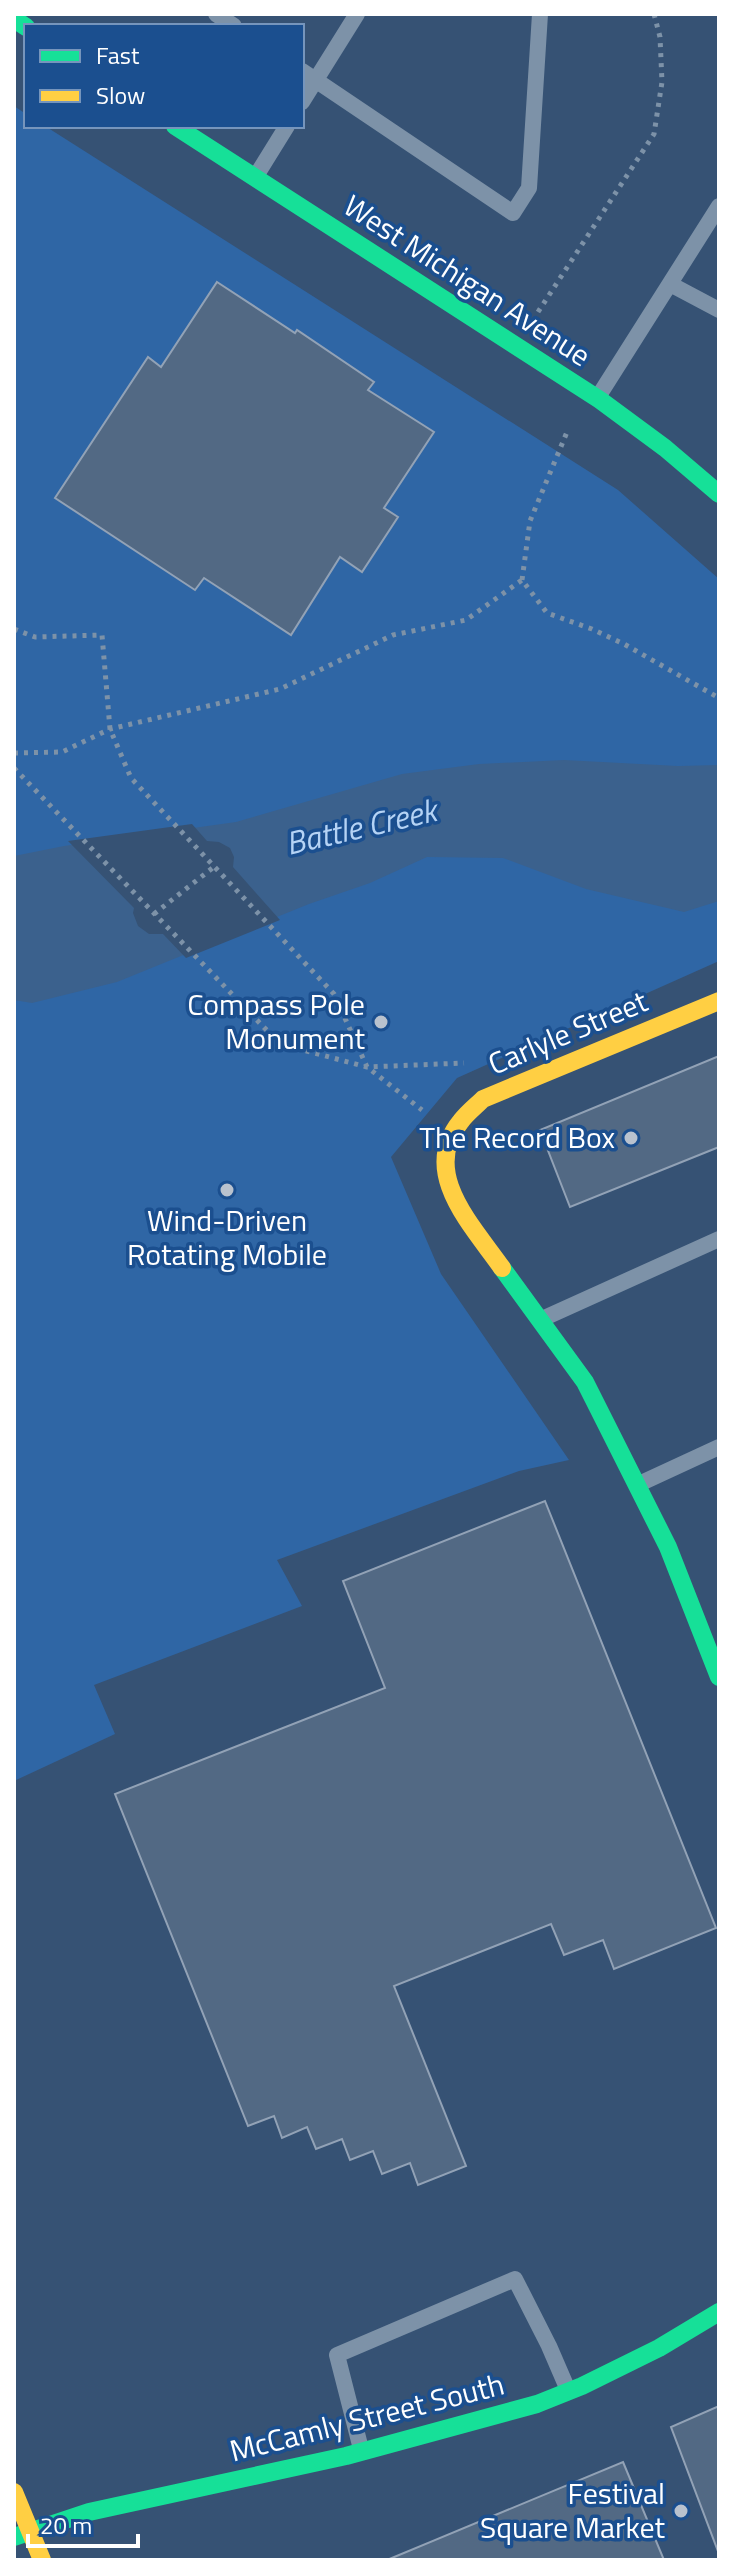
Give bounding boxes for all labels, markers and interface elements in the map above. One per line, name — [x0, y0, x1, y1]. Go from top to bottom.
legend — [24, 24, 304, 128]
text: Fast — [96, 37, 140, 73]
text: Slow — [96, 77, 145, 113]
street label: West Michigan Avenue — [335, 183, 600, 378]
water label: Battle Creek — [281, 785, 444, 867]
street label: Carlyle Street — [481, 978, 655, 1086]
place label: Compass Pole Monument — [187, 981, 365, 1061]
marker: Compass Pole Monument — [372, 1013, 390, 1031]
place label: The Record Box — [419, 1114, 615, 1160]
marker: The Record Box — [622, 1129, 640, 1147]
marker: Wind-Driven Rotating Mobile — [218, 1181, 236, 1199]
place label: Wind-Driven Rotating Mobile — [127, 1197, 327, 1277]
street label: McCamly Street South — [225, 2361, 509, 2473]
place label: Festival Square Market — [480, 2470, 665, 2550]
scale bar — [28, 2498, 138, 2548]
marker: Festival Square Market — [672, 2502, 690, 2520]
text: 20 m — [40, 2507, 92, 2543]

